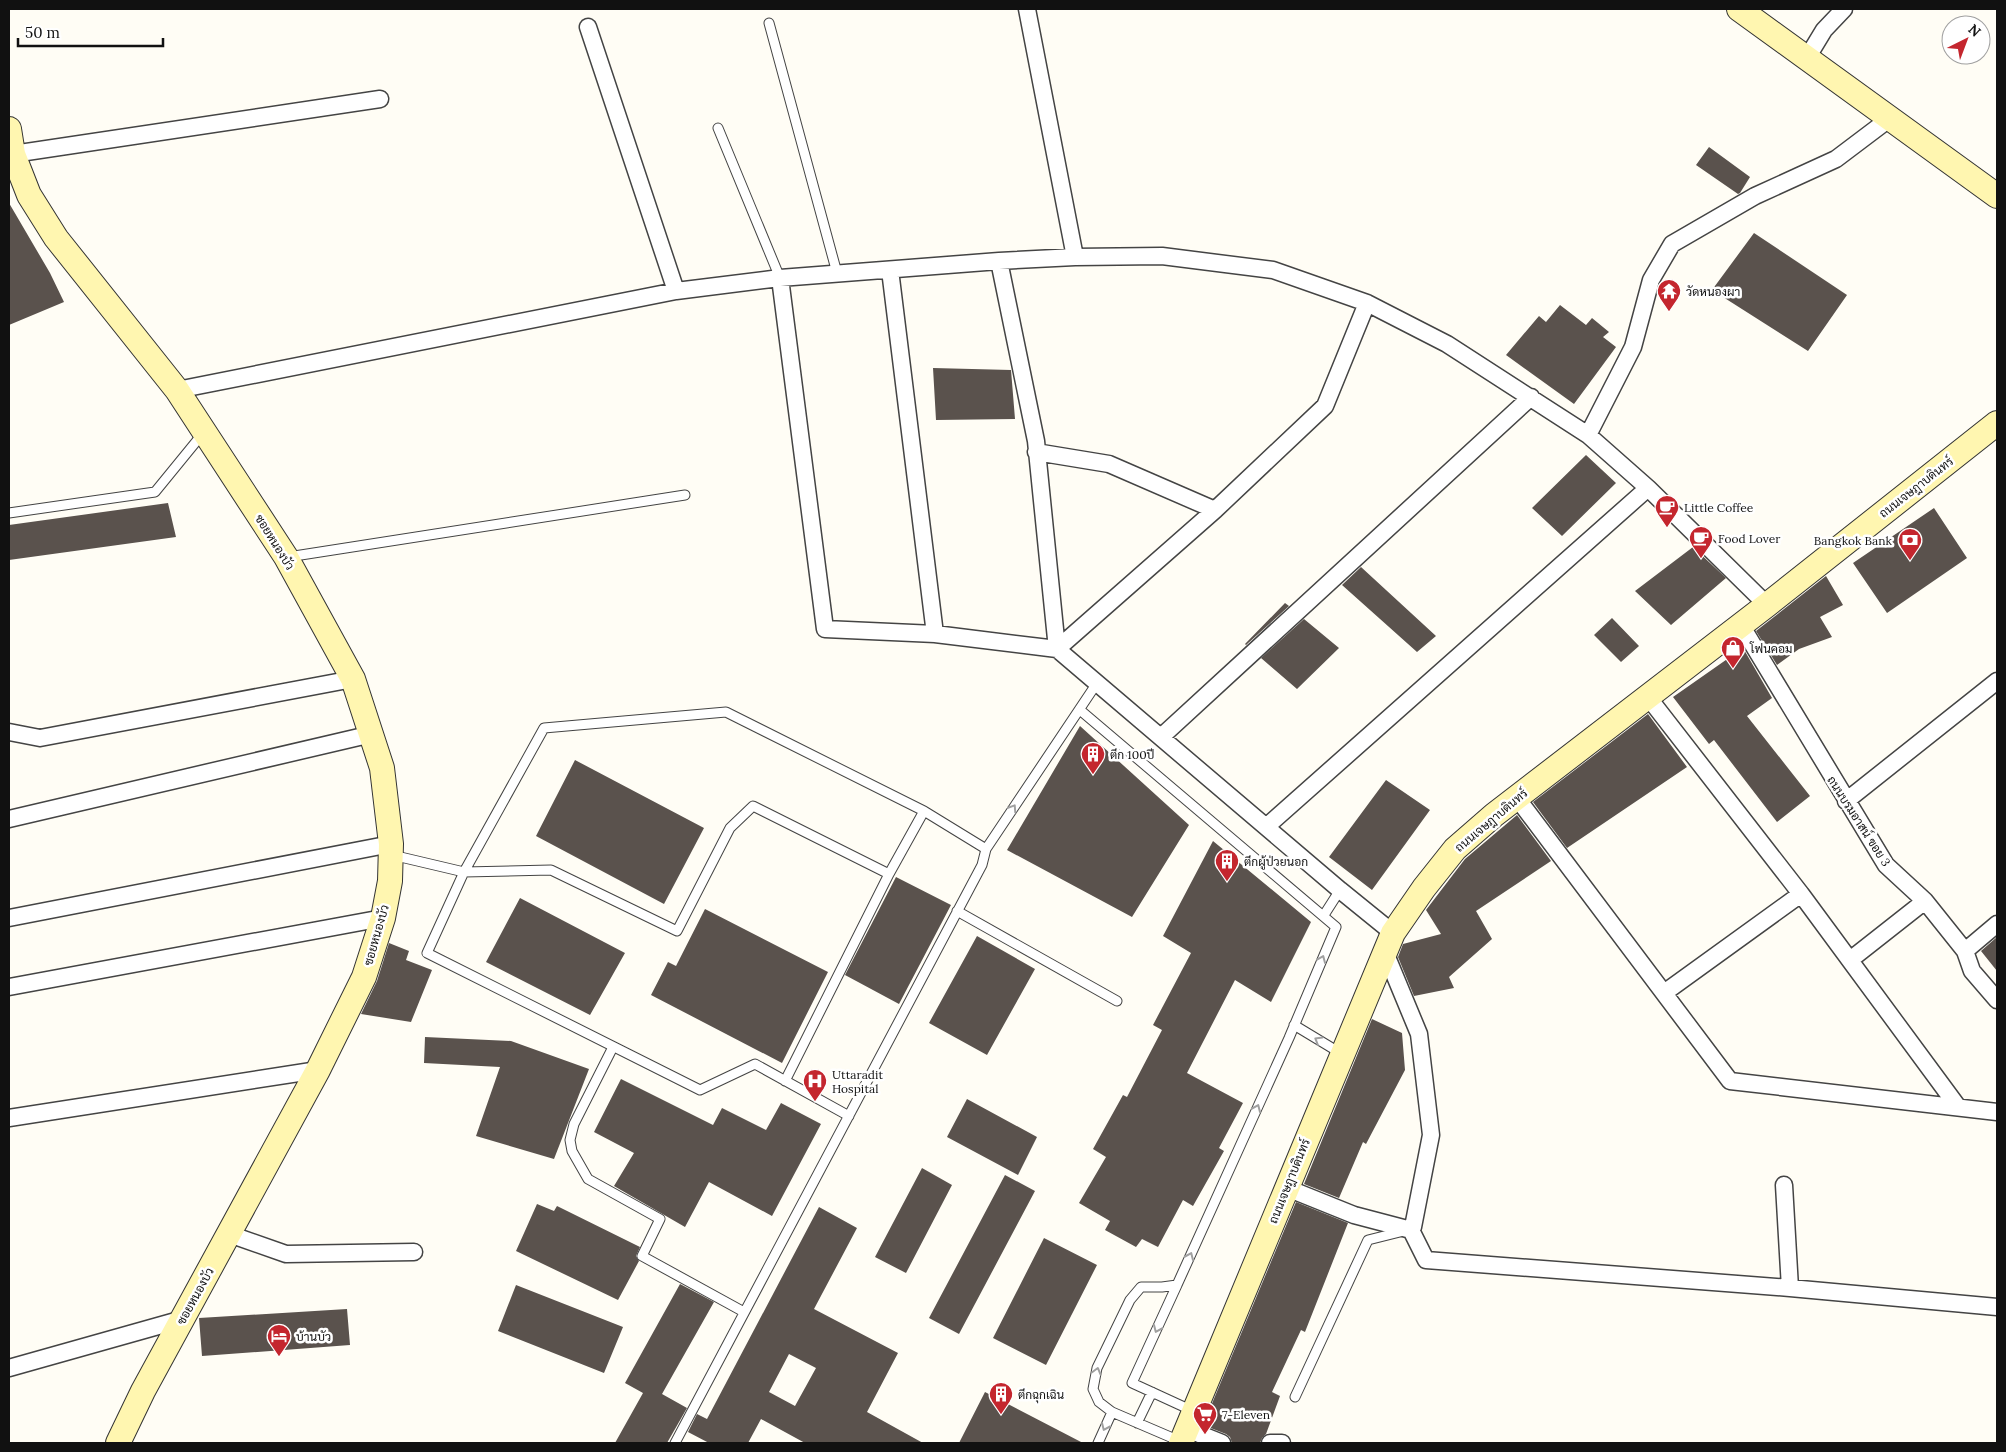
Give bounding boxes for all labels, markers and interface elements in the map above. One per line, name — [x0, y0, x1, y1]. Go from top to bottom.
scale bar — [18, 15, 162, 47]
north arrow — [1941, 15, 1991, 65]
text: N — [1965, 20, 1985, 41]
text: 50 m — [25, 23, 60, 42]
temple icon: วัดหนองผา — [1656, 278, 1682, 312]
place label: วัดหนองผา — [1686, 284, 1740, 299]
street label: ถนนเจษฎาบดินทร์ — [1876, 453, 1957, 521]
cafe icon: Little Coffee — [1654, 494, 1680, 528]
place label: Little Coffee — [1684, 500, 1754, 515]
street label: ซอยหนองบัว — [252, 511, 298, 573]
cafe icon: Food Lover — [1688, 525, 1714, 559]
bank icon: Bangkok Bank — [1897, 527, 1923, 561]
place label: Food Lover — [1718, 531, 1781, 546]
place label: Bangkok Bank — [1814, 533, 1893, 548]
shop icon: โฟนคอม — [1720, 635, 1746, 669]
place label: โฟนคอม — [1749, 641, 1792, 656]
building icon: ตึก 100ปี — [1080, 741, 1106, 775]
place label: ตึก 100ปี — [1110, 747, 1154, 762]
street label: ถนนบรมอาสน์ ฃอย 3 — [1824, 773, 1894, 869]
street label: ถนนเจษฎาบดินทร์ — [1452, 785, 1531, 855]
one-way arrow — [1006, 805, 1016, 814]
building icon: ตึกผู้ป่วยนอก — [1214, 848, 1240, 882]
place label: ตึกผู้ป่วยนอก — [1244, 854, 1308, 870]
street label: ซอยหนองบัว — [360, 903, 392, 967]
one-way arrow — [1317, 956, 1327, 964]
one-way arrow — [1314, 1036, 1323, 1046]
place label: Uttaradit Hospital — [832, 1067, 884, 1096]
hospital icon: Uttaradit Hospital — [802, 1068, 828, 1102]
one-way arrow — [1251, 1104, 1262, 1113]
street label: ถนนเจษฎาบดินทร์ — [1265, 1136, 1314, 1226]
one-way arrow — [1183, 1252, 1194, 1261]
street label: ซอยหนองบัว — [173, 1265, 217, 1327]
hotel icon: บ้านบัว — [266, 1323, 292, 1357]
one-way arrow — [1152, 1324, 1163, 1333]
place label: บ้านบัว — [296, 1329, 331, 1344]
one-way arrow — [1091, 1366, 1102, 1375]
building icon: ตึกฉุกเฉิน — [988, 1381, 1014, 1415]
place label: ตึกฉุกเฉิน — [1018, 1387, 1065, 1404]
supermarket icon: 7-Eleven — [1192, 1401, 1218, 1435]
place label: 7-Eleven — [1222, 1407, 1270, 1422]
one-way arrow — [1100, 1422, 1111, 1431]

